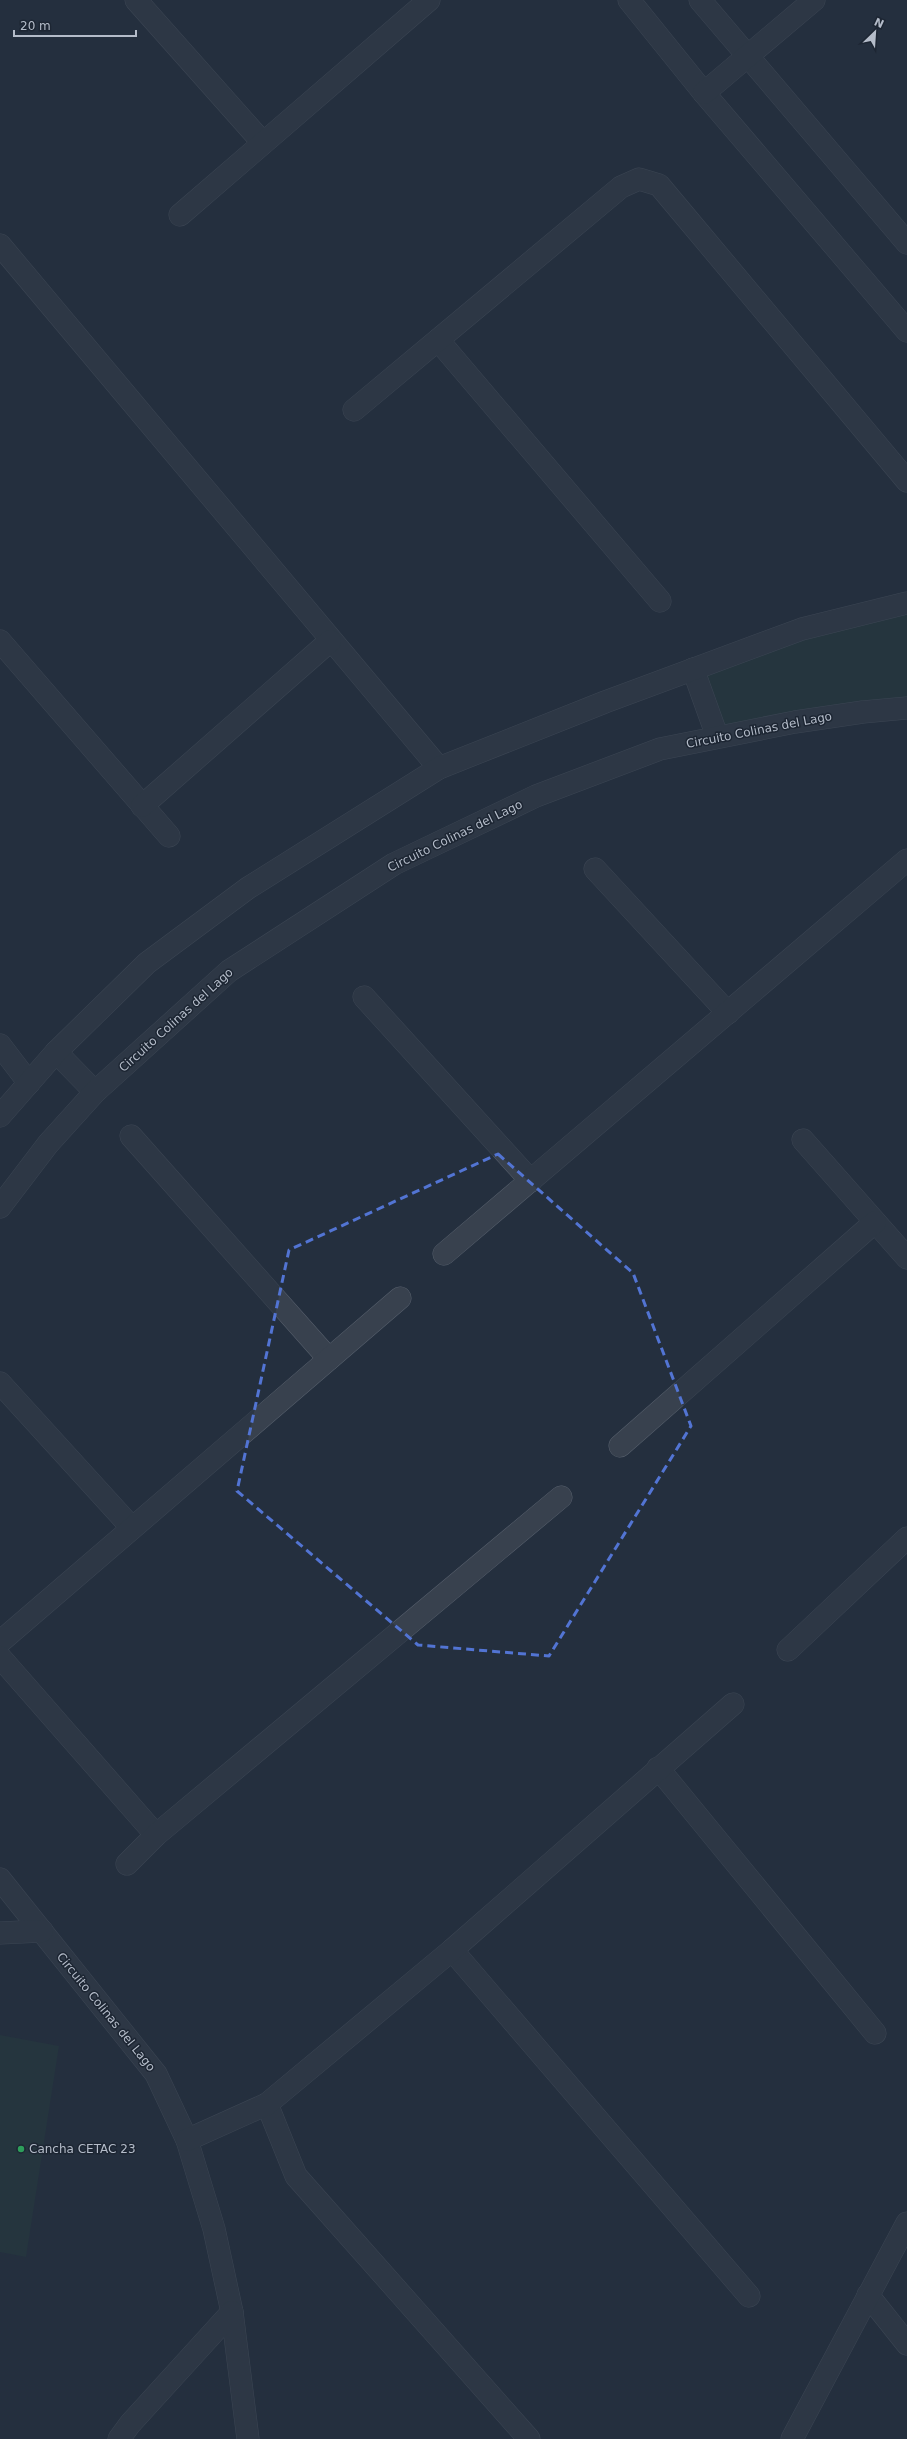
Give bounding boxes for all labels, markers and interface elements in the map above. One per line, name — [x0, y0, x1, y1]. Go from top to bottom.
scale bar — [14, 12, 136, 38]
north arrow — [855, 12, 895, 52]
text: N — [872, 16, 886, 31]
text: 20 m — [20, 19, 51, 33]
street label: Circuito Colinas del Lago — [685, 709, 833, 751]
street label: Circuito Colinas del Lago — [385, 797, 525, 875]
street label: Circuito Colinas del Lago — [116, 965, 236, 1075]
street label: Circuito Colinas del Lago — [54, 1950, 158, 2074]
place label: Cancha CETAC 23 — [29, 2142, 136, 2156]
marker: Cancha CETAC 23 — [16, 2144, 26, 2154]

